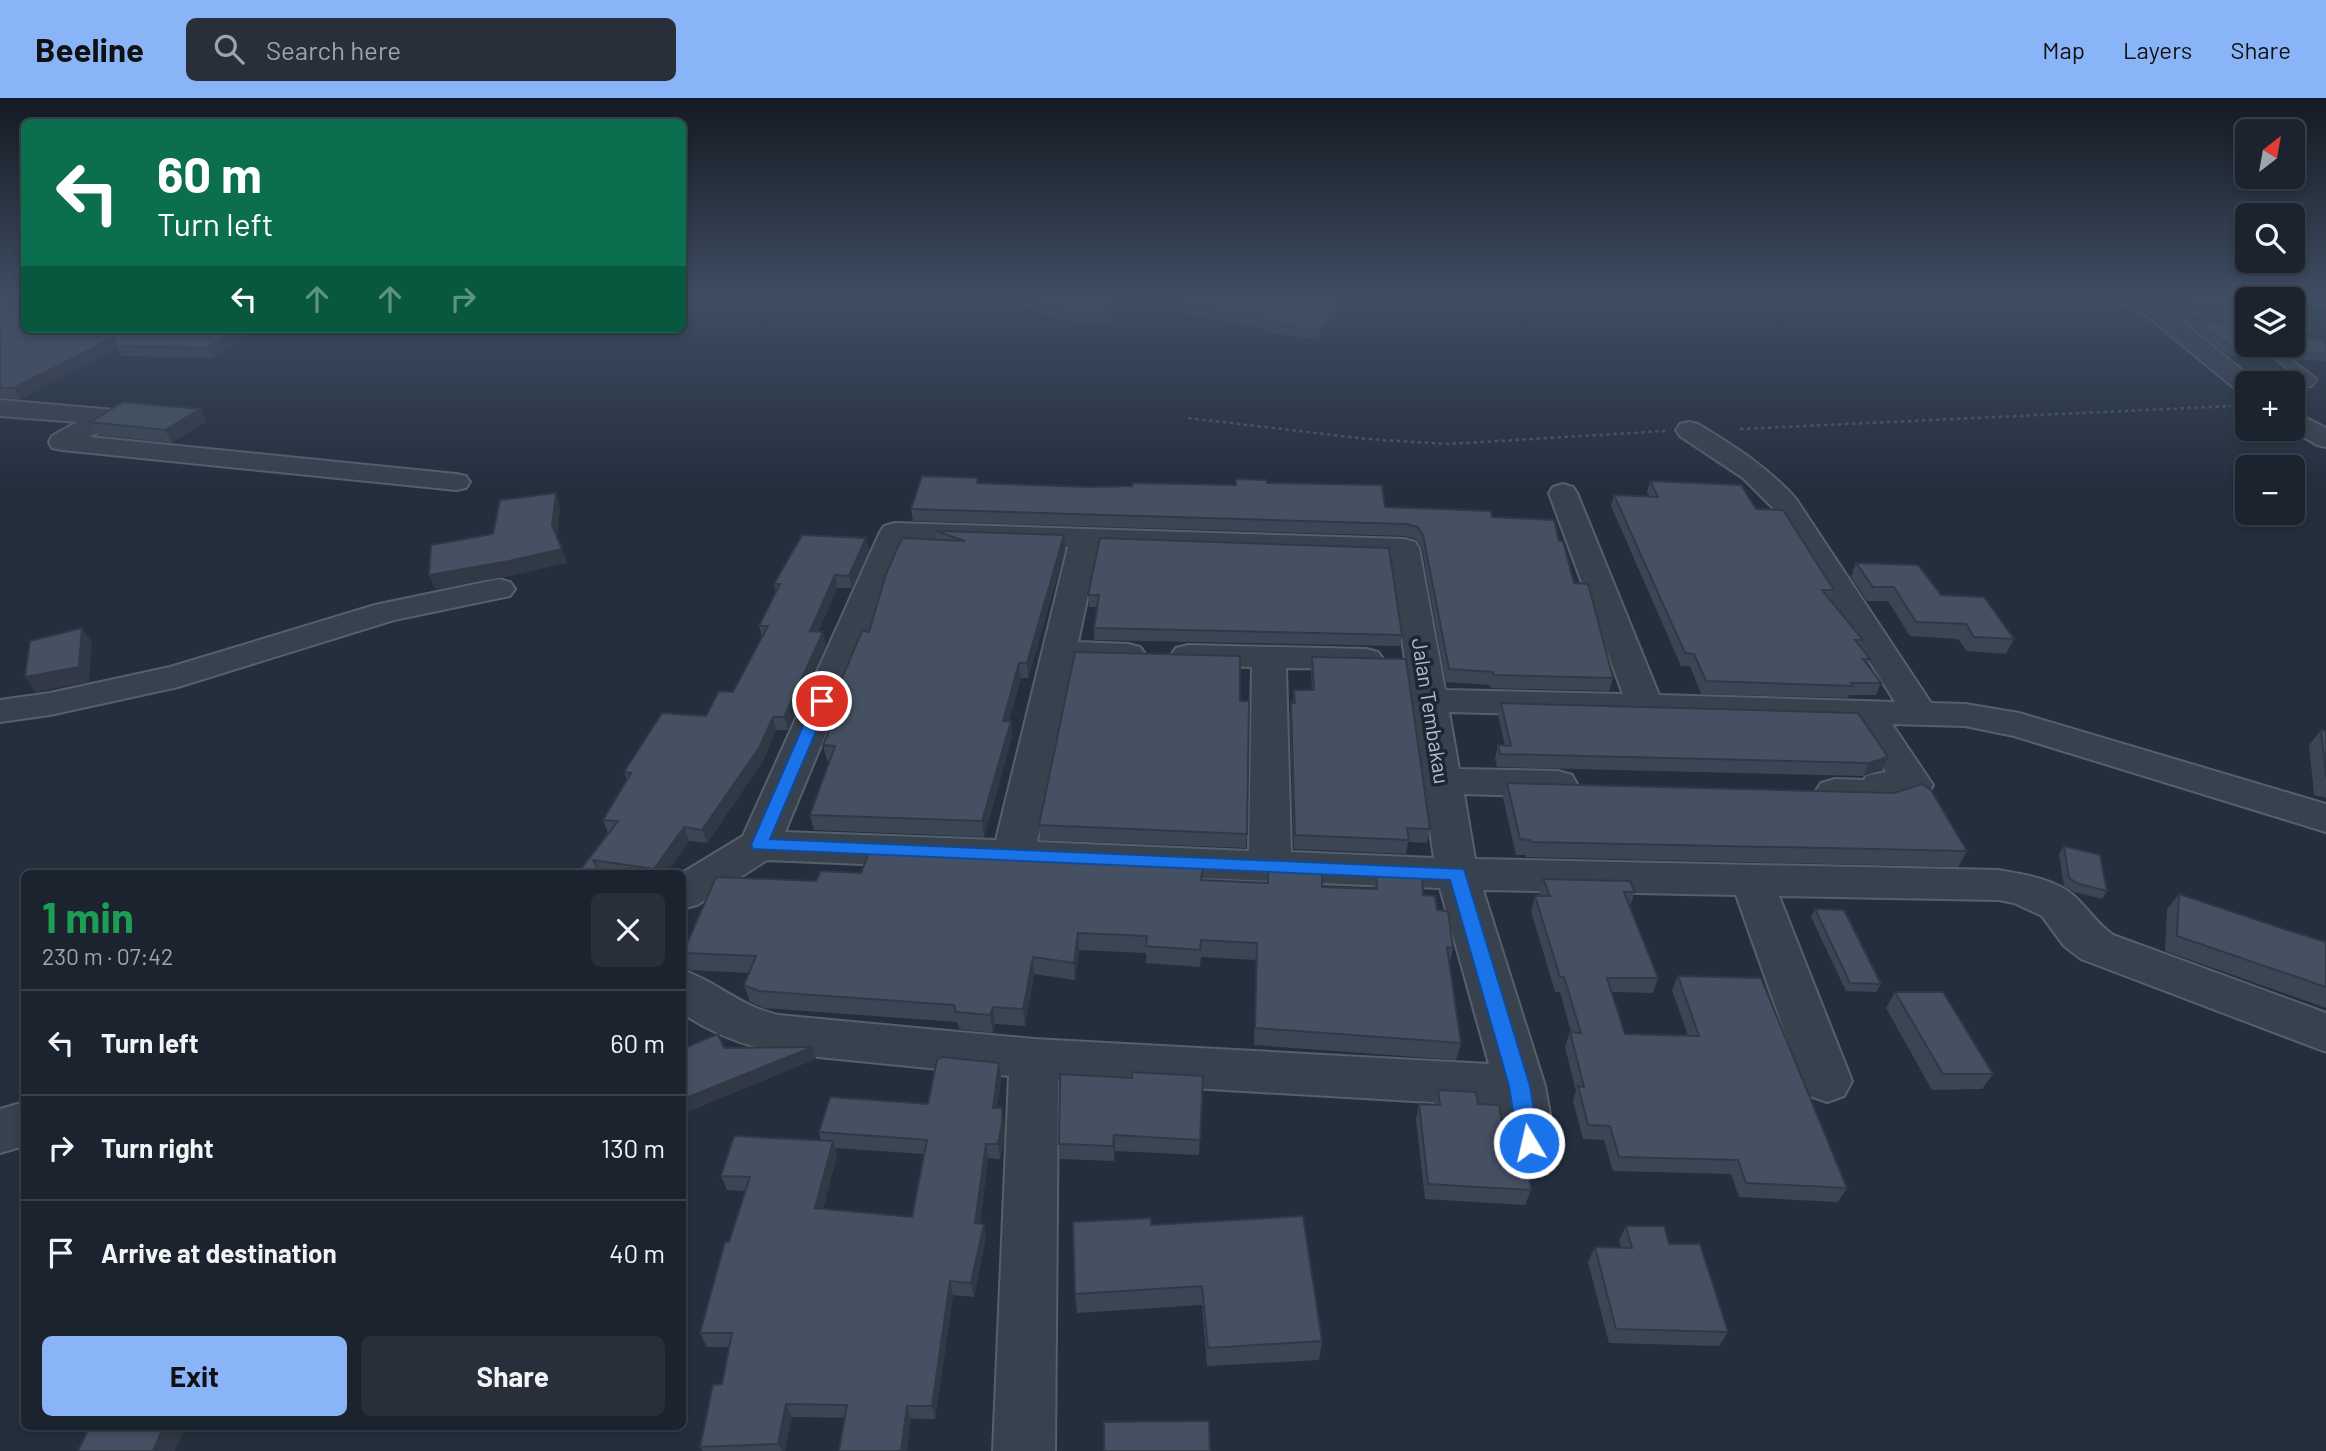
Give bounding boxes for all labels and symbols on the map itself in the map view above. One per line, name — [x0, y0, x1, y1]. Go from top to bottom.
north arrow — [2235, 119, 2305, 189]
street label: Jalan Tembakau — [1408, 636, 1455, 786]
pin — [792, 671, 852, 731]
position arrow — [1492, 1106, 1566, 1180]

